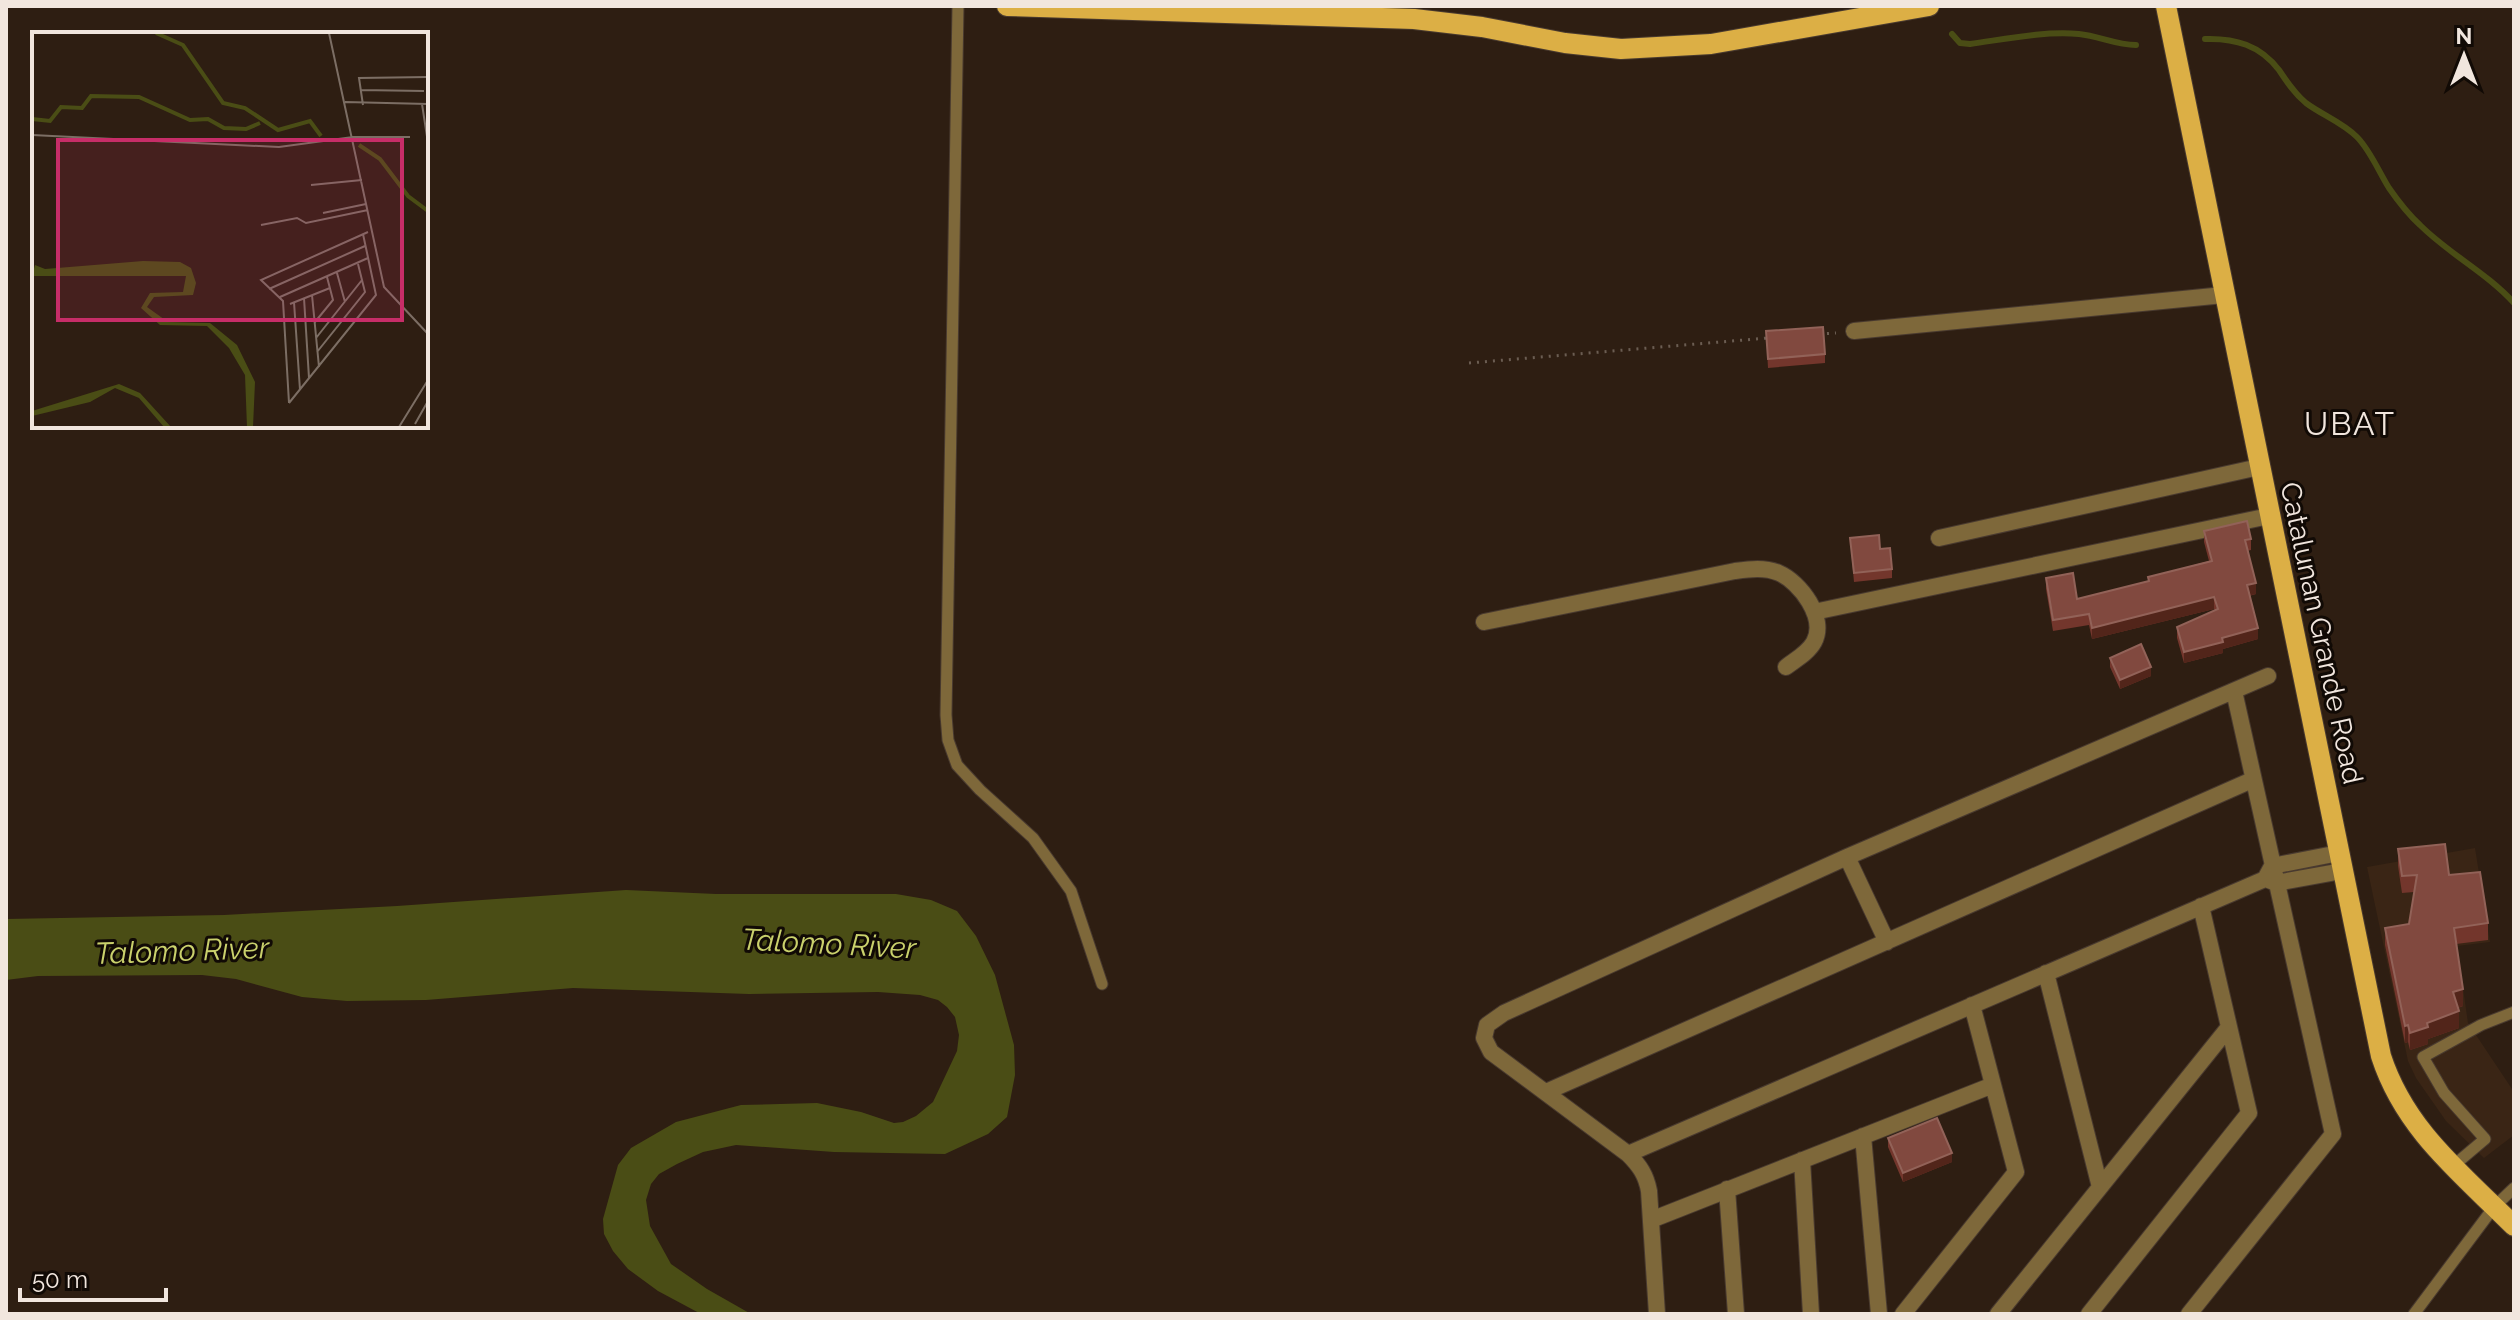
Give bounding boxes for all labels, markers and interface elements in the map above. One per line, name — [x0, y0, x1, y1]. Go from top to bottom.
north arrow — [2424, 16, 2504, 96]
text: N — [2456, 23, 2472, 49]
inset map — [32, 32, 428, 428]
district label: UBAT — [2304, 405, 2396, 442]
street label: Catalunan Grande Road — [2273, 479, 2370, 787]
water label: Talomo River — [741, 921, 919, 966]
water label: Talomo River — [94, 930, 271, 971]
scale bar — [20, 1252, 166, 1302]
text: 50 m — [32, 1265, 88, 1294]

